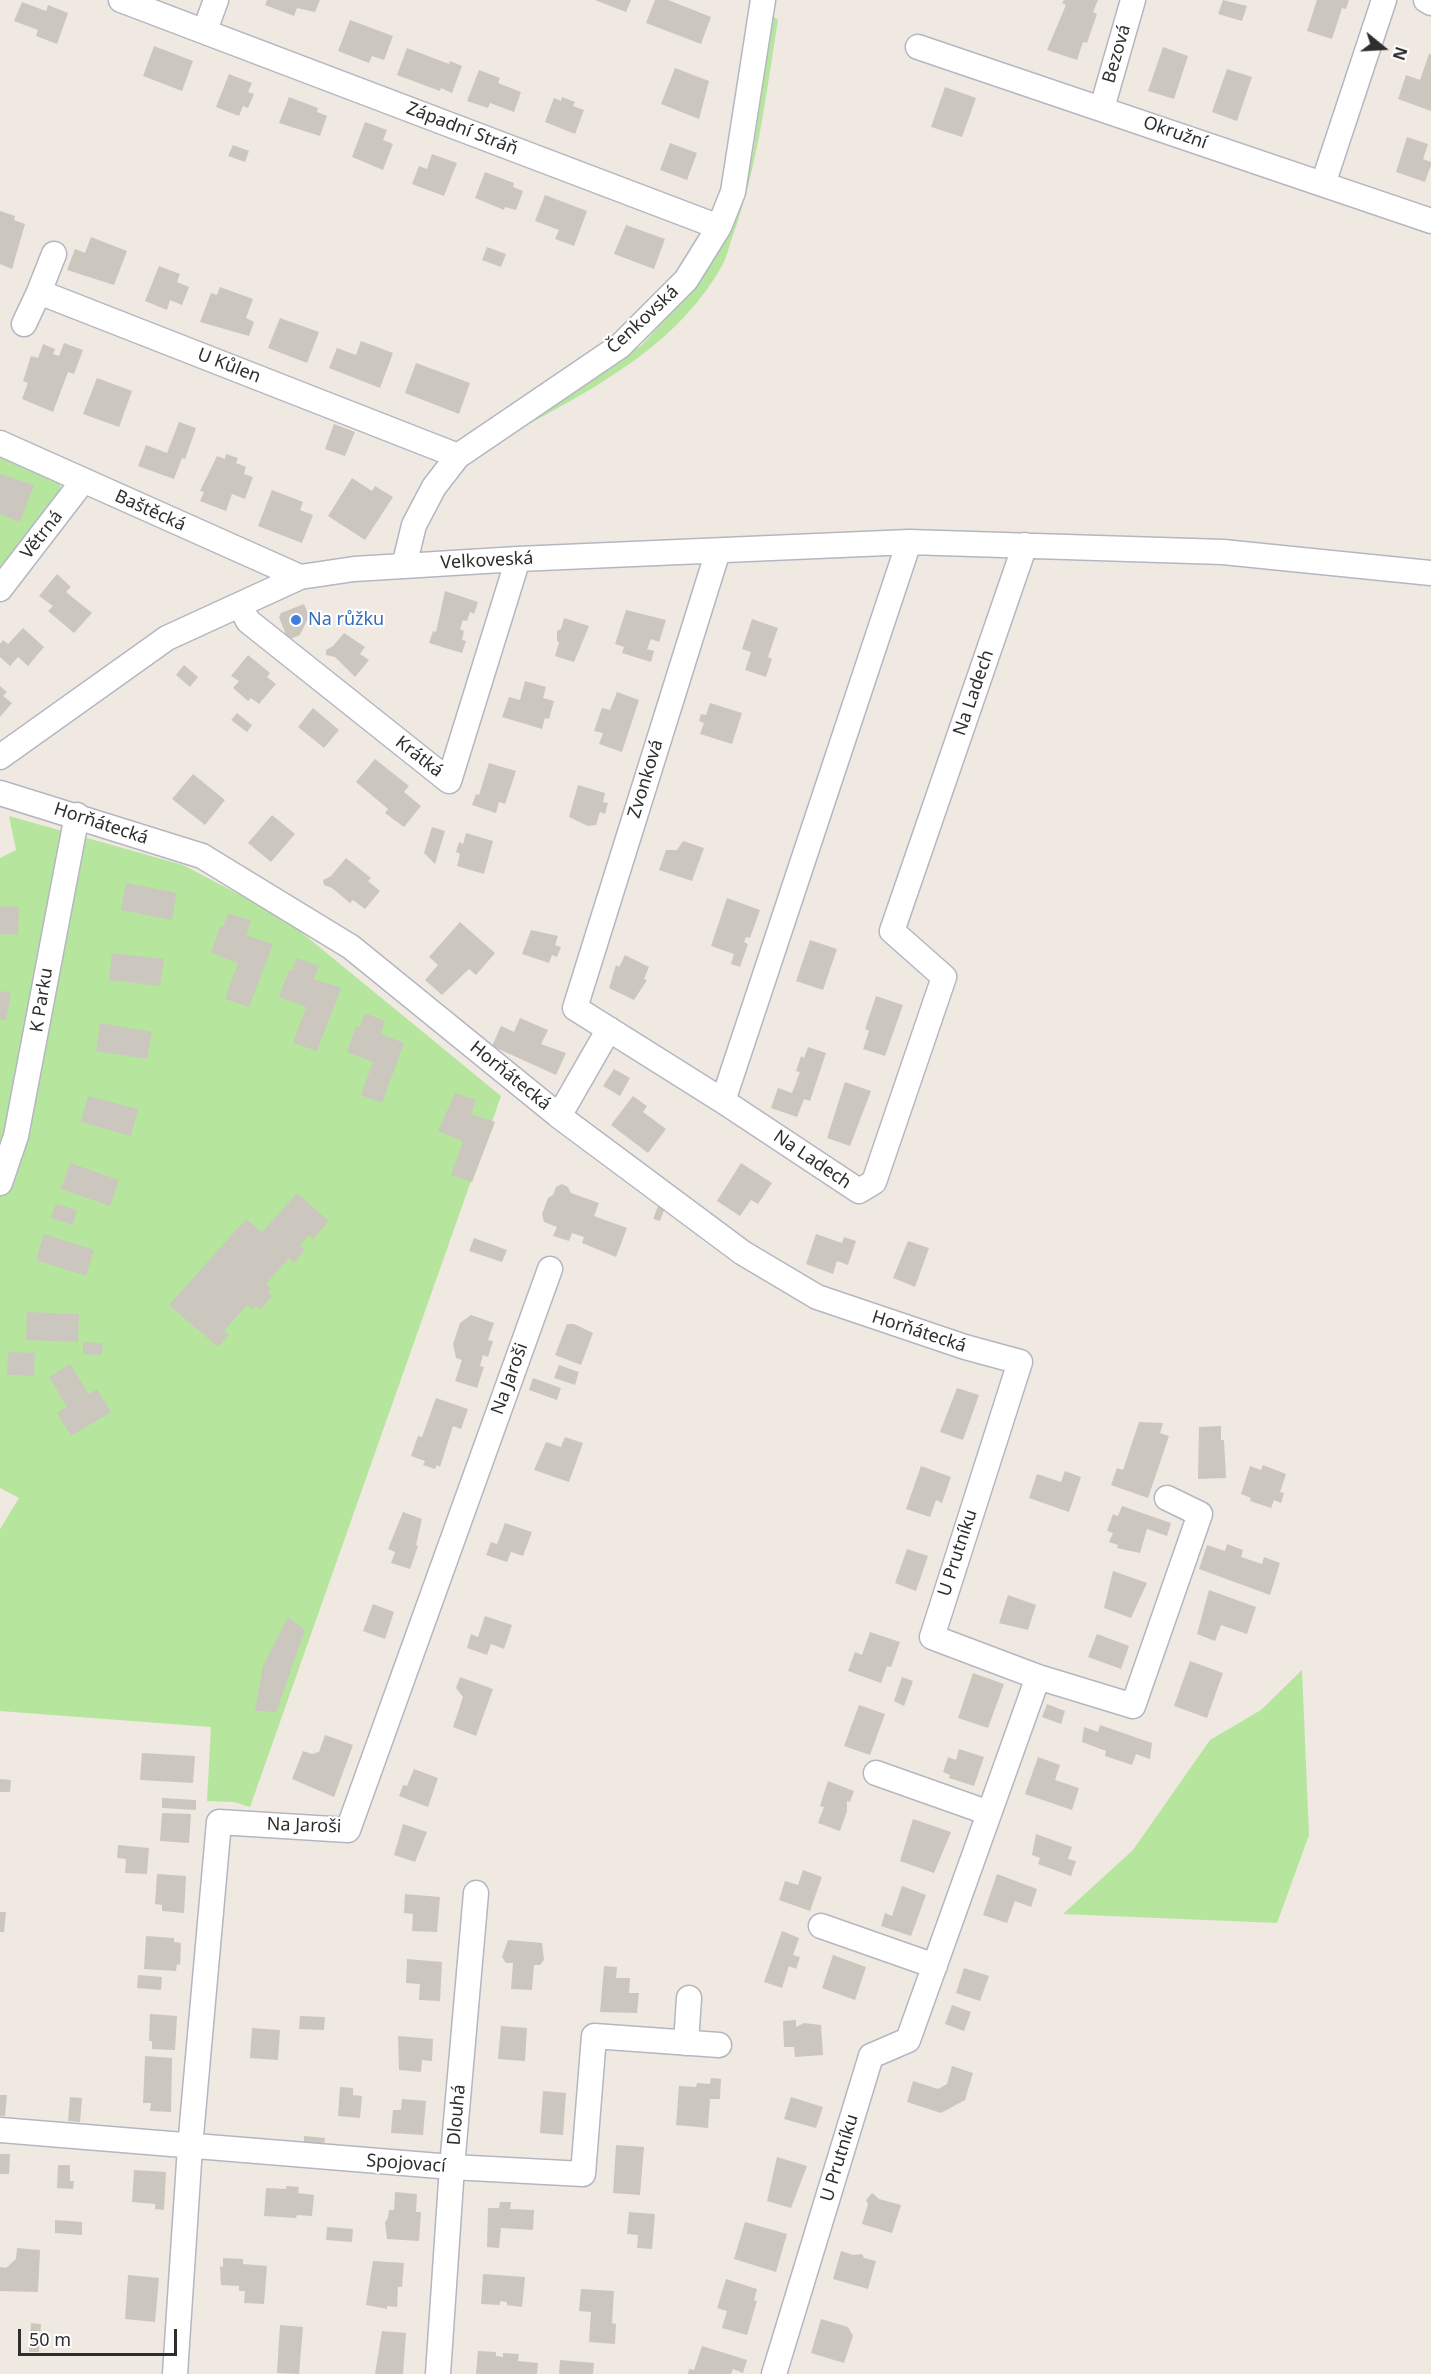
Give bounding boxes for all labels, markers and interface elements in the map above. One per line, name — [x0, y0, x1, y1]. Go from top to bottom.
north arrow — [1353, 18, 1413, 78]
street label: Bezová — [1098, 22, 1136, 86]
text: N — [1388, 44, 1413, 63]
street label: Západní Stráň — [403, 98, 521, 160]
street label: Okružní — [1140, 112, 1210, 154]
street label: Čenkovská — [603, 281, 683, 359]
street label: U Kůlen — [194, 344, 264, 388]
street label: Baštěcká — [111, 486, 189, 536]
street label: Větrná — [16, 506, 68, 564]
street label: Velkoveská — [440, 548, 534, 574]
place label: Na růžku — [308, 609, 384, 631]
marker: Na růžku — [289, 613, 303, 627]
street label: Na Ladech — [949, 647, 999, 739]
street label: Krátká — [391, 732, 447, 782]
street label: Zvonková — [624, 737, 668, 821]
street label: Horňátecká — [51, 799, 151, 849]
street label: K Parku — [26, 966, 58, 1034]
street label: Horňátecká — [465, 1037, 555, 1115]
street label: Na Ladech — [769, 1126, 855, 1194]
street label: Horňátecká — [869, 1307, 969, 1357]
street label: Na Jaroši — [487, 1340, 533, 1418]
street label: U Prutníku — [934, 1507, 982, 1599]
street label: Na Jaroši — [266, 1814, 342, 1838]
street label: Dlouhá — [444, 2084, 470, 2146]
street label: U Prutníku — [816, 2112, 864, 2204]
street label: Spojovací — [366, 2150, 446, 2178]
scale bar — [21, 2317, 180, 2355]
text: 50 m — [29, 2327, 71, 2351]

